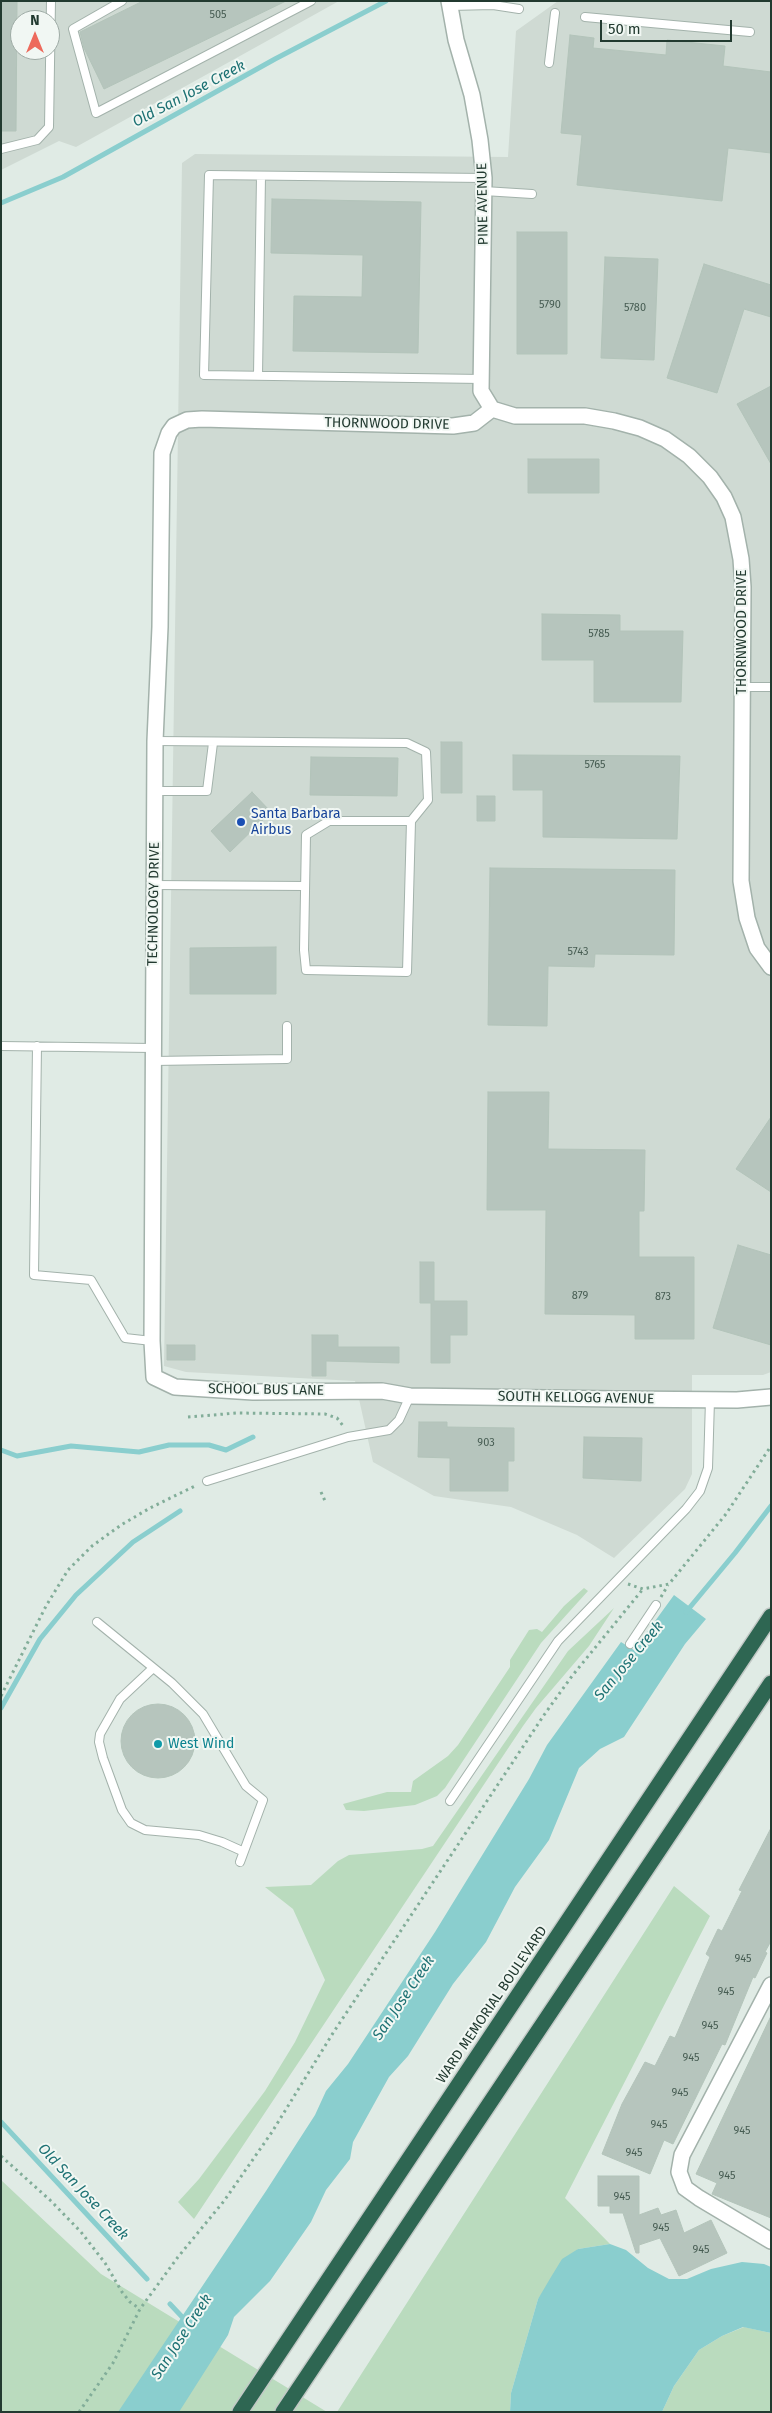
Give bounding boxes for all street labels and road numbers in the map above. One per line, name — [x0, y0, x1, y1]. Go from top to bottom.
street label: PINE AVENUE — [474, 163, 492, 245]
street label: THORNWOOD DRIVE — [324, 415, 450, 433]
street label: THORNWOOD DRIVE — [734, 569, 750, 695]
street label: TECHNOLOGY DRIVE — [145, 842, 163, 966]
street label: SCHOOL BUS LANE — [208, 1381, 324, 1399]
street label: SOUTH KELLOGG AVENUE — [498, 1388, 654, 1408]
street label: WARD MEMORIAL BOULEVARD — [433, 1923, 551, 2087]

